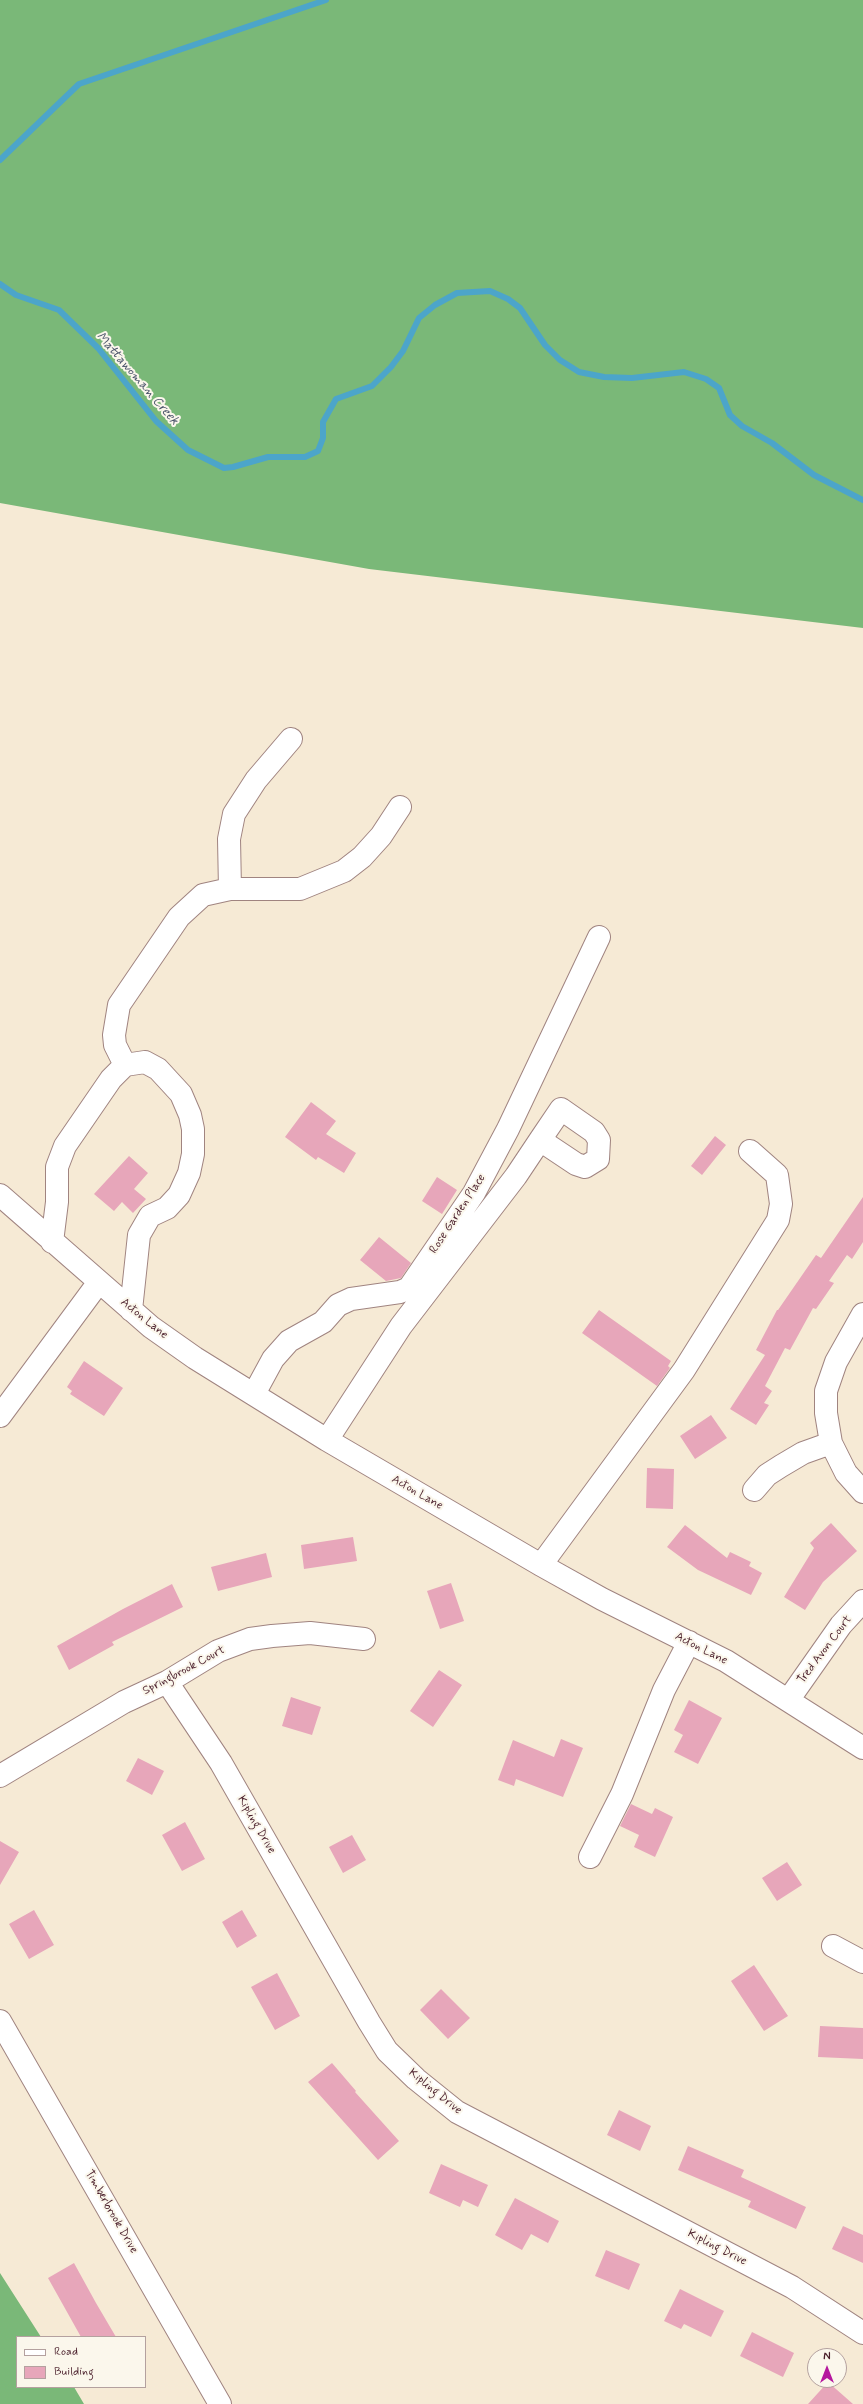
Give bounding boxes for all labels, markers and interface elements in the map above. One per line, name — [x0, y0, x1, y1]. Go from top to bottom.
water label: Mattawoman Creek — [92, 329, 182, 429]
street label: Rose Garden Place — [427, 1172, 489, 1256]
street label: Acton Lane — [117, 1295, 171, 1343]
street label: Acton Lane — [389, 1473, 445, 1513]
street label: Tred Avon Court — [795, 1613, 855, 1687]
street label: Acton Lane — [672, 1630, 730, 1668]
street label: Springbrook Court — [140, 1643, 228, 1699]
street label: Kipling Drive — [234, 1793, 278, 1857]
street label: Kipling Drive — [405, 2066, 465, 2118]
street label: Timberbrook Drive — [81, 2168, 141, 2256]
street label: Kipling Drive — [685, 2227, 749, 2269]
legend — [16, 2336, 146, 2388]
text: Road — [54, 2344, 78, 2360]
north arrow — [807, 2348, 847, 2388]
text: N — [823, 2350, 831, 2364]
text: Building — [54, 2364, 94, 2380]

